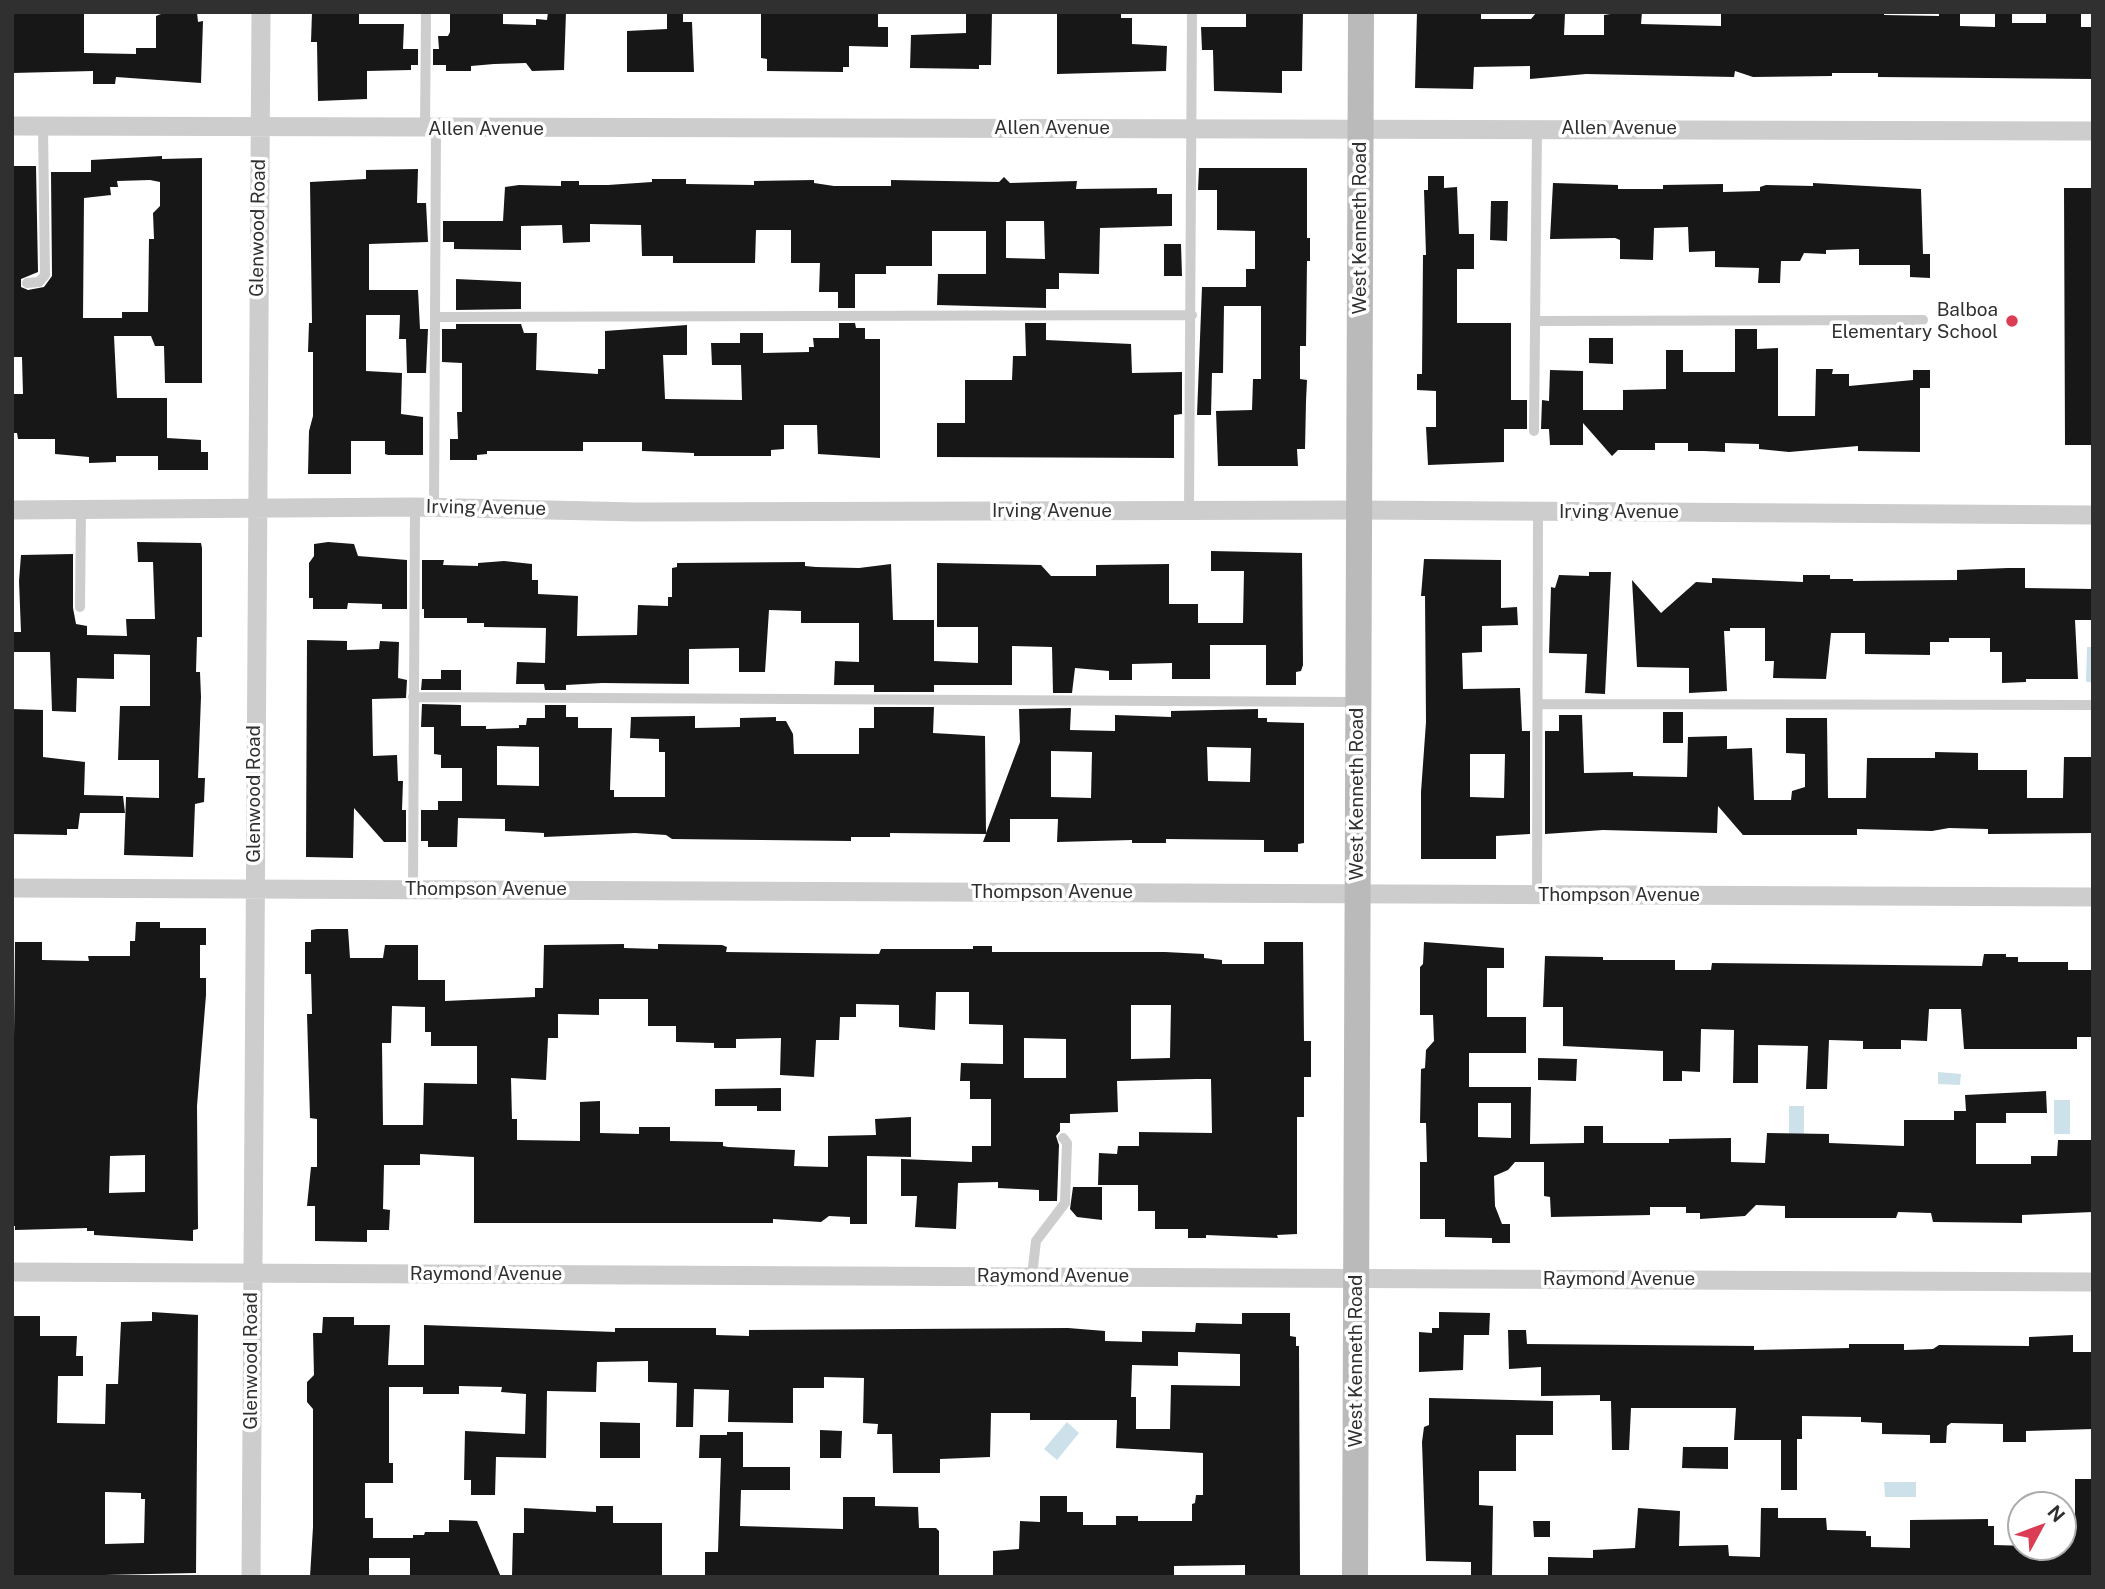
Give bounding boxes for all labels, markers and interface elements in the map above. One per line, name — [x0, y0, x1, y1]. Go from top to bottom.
street label: Allen Avenue — [994, 117, 1110, 139]
street label: Allen Avenue — [1561, 117, 1677, 139]
street label: Allen Avenue — [428, 118, 544, 140]
street label: West Kenneth Road — [1349, 142, 1371, 314]
street label: Glenwood Road — [245, 159, 271, 297]
place label: Balboa Elementary School — [1831, 299, 1998, 343]
marker: Balboa Elementary School — [2004, 313, 2020, 329]
street label: Irving Avenue — [426, 496, 546, 520]
street label: Irving Avenue — [992, 500, 1112, 522]
street label: Irving Avenue — [1559, 501, 1679, 523]
street label: West Kenneth Road — [1346, 708, 1368, 880]
street label: Glenwood Road — [243, 725, 265, 863]
street label: Thompson Avenue — [405, 878, 567, 900]
street label: Thompson Avenue — [971, 881, 1133, 903]
street label: Thompson Avenue — [1538, 884, 1700, 906]
street label: Raymond Avenue — [410, 1263, 562, 1285]
street label: Raymond Avenue — [977, 1265, 1129, 1287]
street label: Raymond Avenue — [1543, 1268, 1695, 1290]
street label: West Kenneth Road — [1345, 1275, 1367, 1447]
street label: Glenwood Road — [240, 1292, 262, 1430]
north arrow — [2007, 1491, 2077, 1561]
text: N — [2043, 1501, 2070, 1526]

